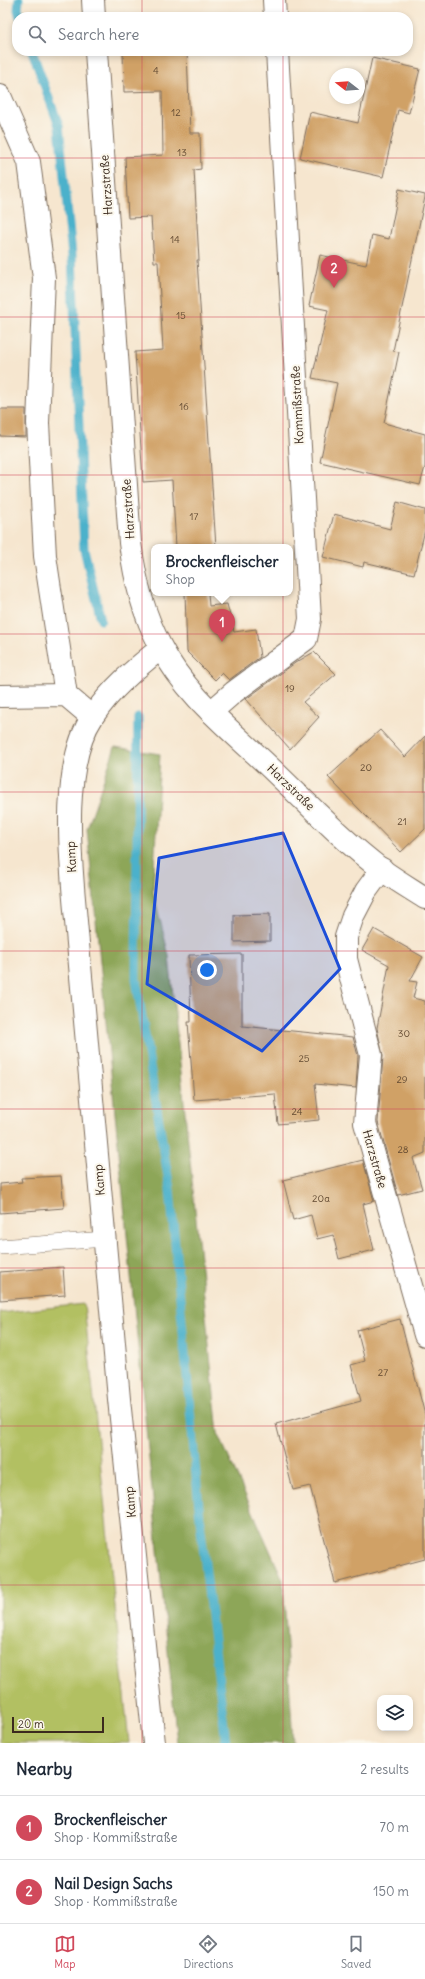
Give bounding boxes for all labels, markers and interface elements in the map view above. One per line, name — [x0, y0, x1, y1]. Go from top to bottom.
search box — [12, 12, 413, 56]
icon: search — [26, 23, 48, 45]
text: Search here — [58, 25, 139, 44]
house number: 4 — [153, 64, 159, 77]
north arrow — [329, 68, 365, 104]
house number: 12 — [171, 106, 181, 119]
house number: 13 — [177, 146, 187, 159]
street label: Harzstraße — [96, 154, 116, 216]
house number: 14 — [170, 233, 180, 246]
pin: 2 — [321, 255, 347, 288]
house number: 15 — [176, 309, 186, 322]
street label: Kommißstraße — [287, 365, 307, 445]
house number: 16 — [179, 400, 189, 413]
street label: Harzstraße — [118, 478, 138, 540]
house number: 17 — [190, 510, 199, 523]
popup — [151, 544, 293, 596]
text: Brockenfleischer — [165, 552, 279, 571]
text: Shop — [165, 571, 195, 588]
pin: 1 — [209, 609, 235, 642]
house number: 19 — [285, 682, 295, 695]
street label: Harzstraße — [264, 761, 318, 813]
house number: 20 — [360, 761, 372, 774]
house number: 21 — [397, 815, 407, 828]
street label: Kamp — [63, 841, 79, 873]
your location — [197, 960, 217, 980]
house number: 30 — [398, 1027, 410, 1040]
house number: 25 — [298, 1052, 310, 1065]
house number: 29 — [396, 1073, 408, 1086]
house number: 24 — [291, 1105, 303, 1118]
street label: Harzstraße — [359, 1128, 391, 1190]
house number: 28 — [397, 1143, 409, 1156]
street label: Kamp — [90, 1163, 108, 1196]
house number: 20a — [312, 1192, 330, 1205]
house number: 27 — [378, 1366, 388, 1379]
street label: Kamp — [121, 1485, 139, 1518]
map controls — [377, 1695, 413, 1731]
button: layers — [377, 1695, 413, 1731]
scale bar — [12, 1715, 104, 1734]
text: 20 m — [18, 1717, 44, 1731]
text: Nearby — [16, 1758, 72, 1780]
text: 2 results — [360, 1761, 409, 1778]
text: Brockenfleischer — [54, 1810, 167, 1829]
text: 1 — [26, 1819, 32, 1836]
text: 70 m — [380, 1819, 409, 1836]
text: Shop · Kommißstraße — [54, 1829, 177, 1846]
text: Nail Design Sachs — [54, 1874, 173, 1893]
text: 2 — [25, 1883, 33, 1900]
text: 150 m — [373, 1883, 409, 1900]
text: Shop · Kommißstraße — [54, 1893, 177, 1910]
tab: Map — [54, 1933, 76, 1971]
tab: Directions — [184, 1933, 233, 1971]
tab: Saved — [341, 1933, 371, 1971]

